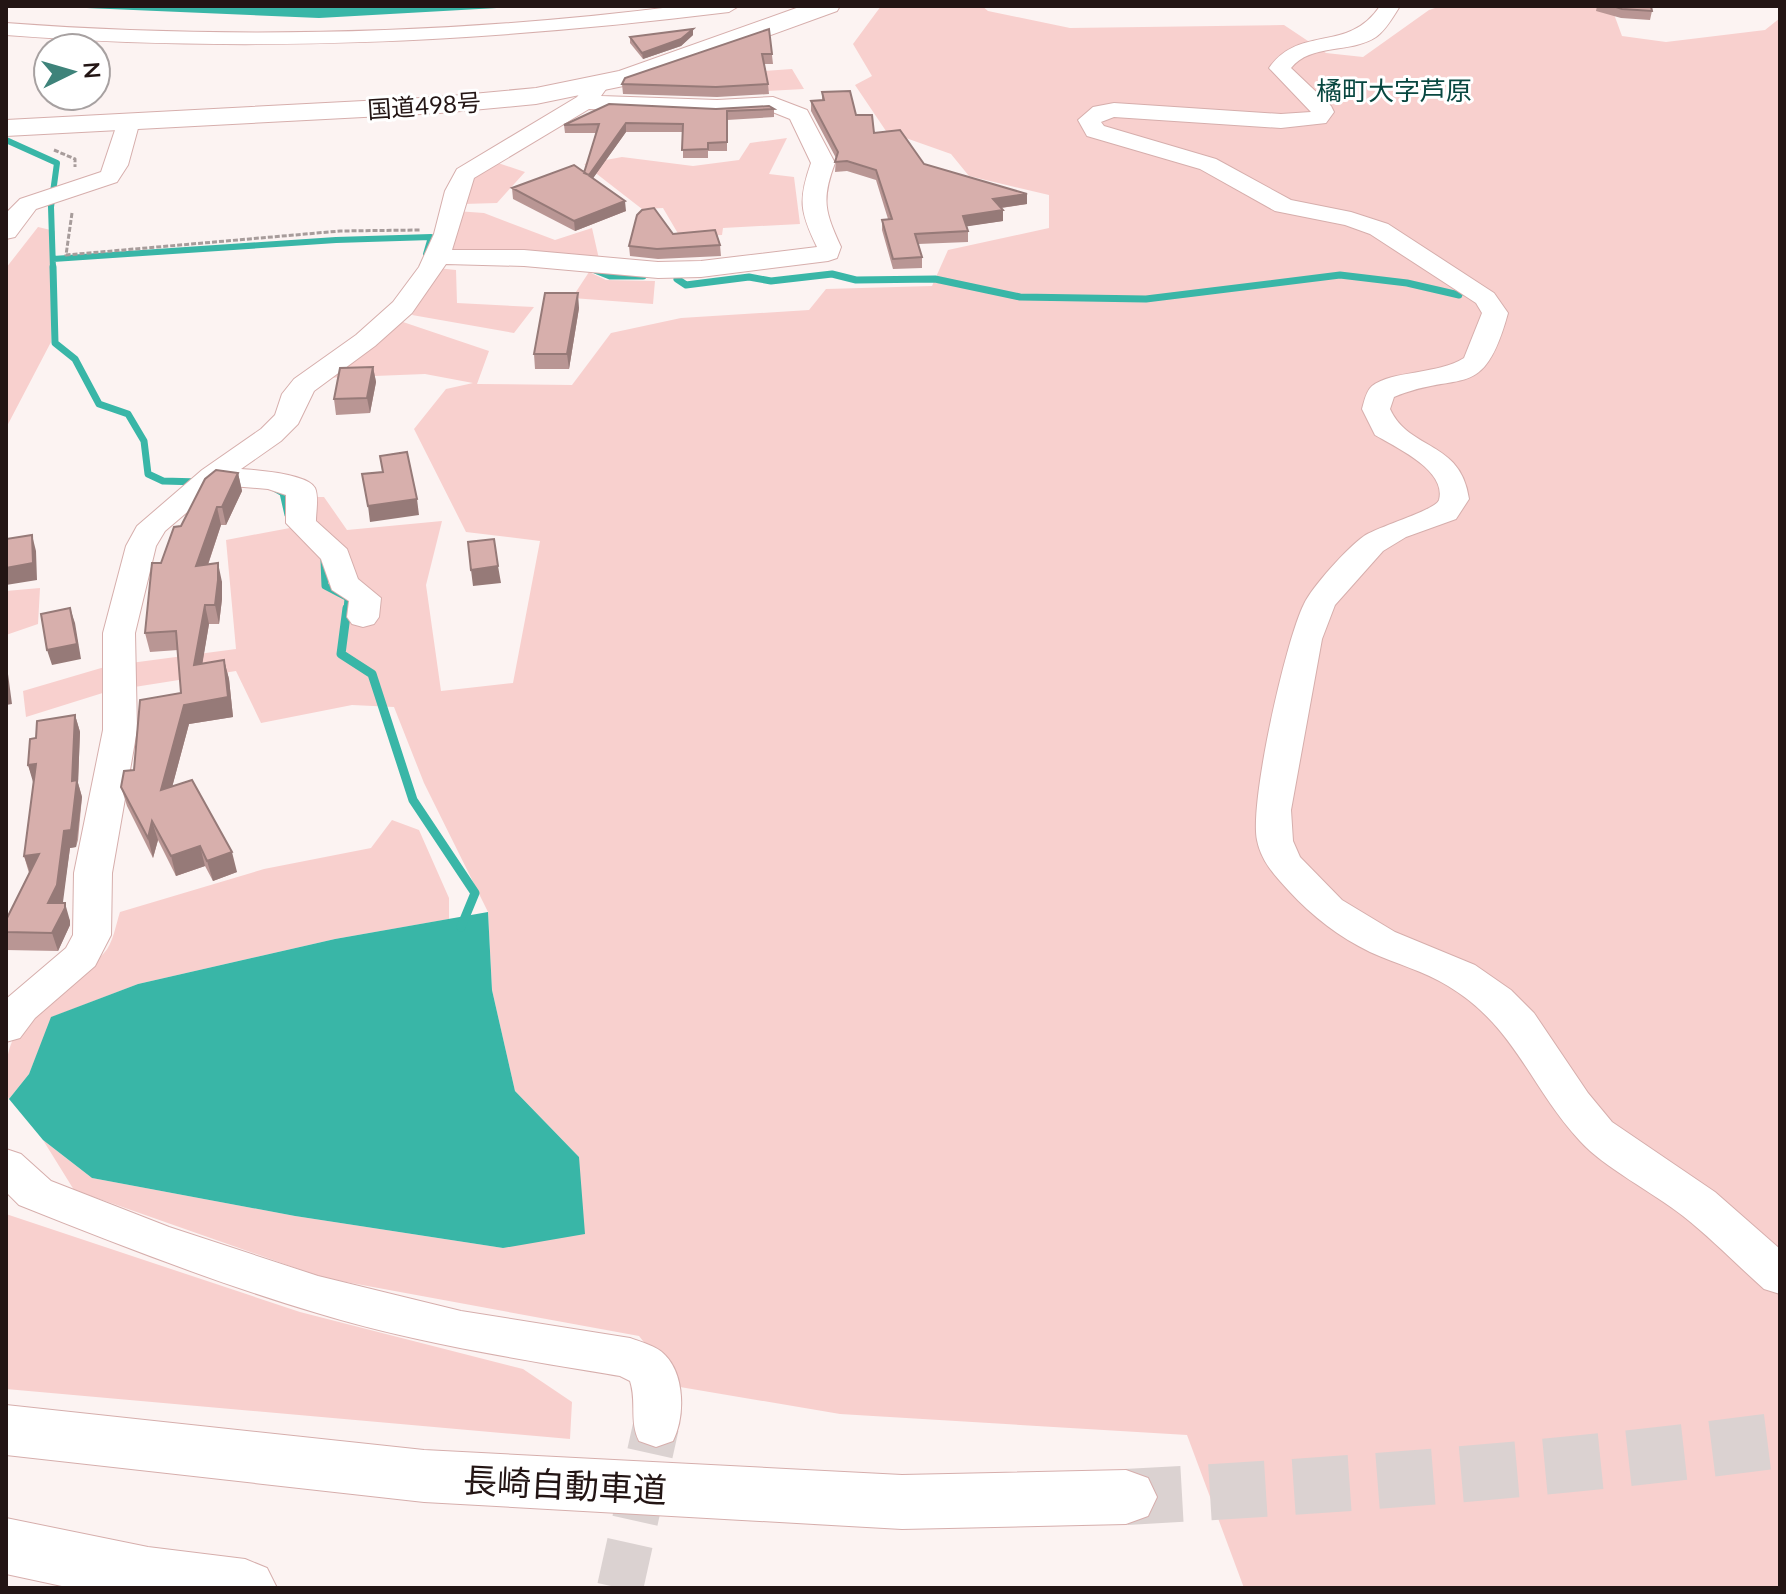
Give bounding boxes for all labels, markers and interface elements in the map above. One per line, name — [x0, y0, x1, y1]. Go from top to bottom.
north arrow — [32, 32, 112, 112]
text: N — [78, 61, 107, 80]
district label: 橘町大字芦原 — [1316, 74, 1472, 106]
street label: 国道498号 — [366, 87, 482, 123]
street label: 長崎自動車道 — [462, 1458, 668, 1510]

